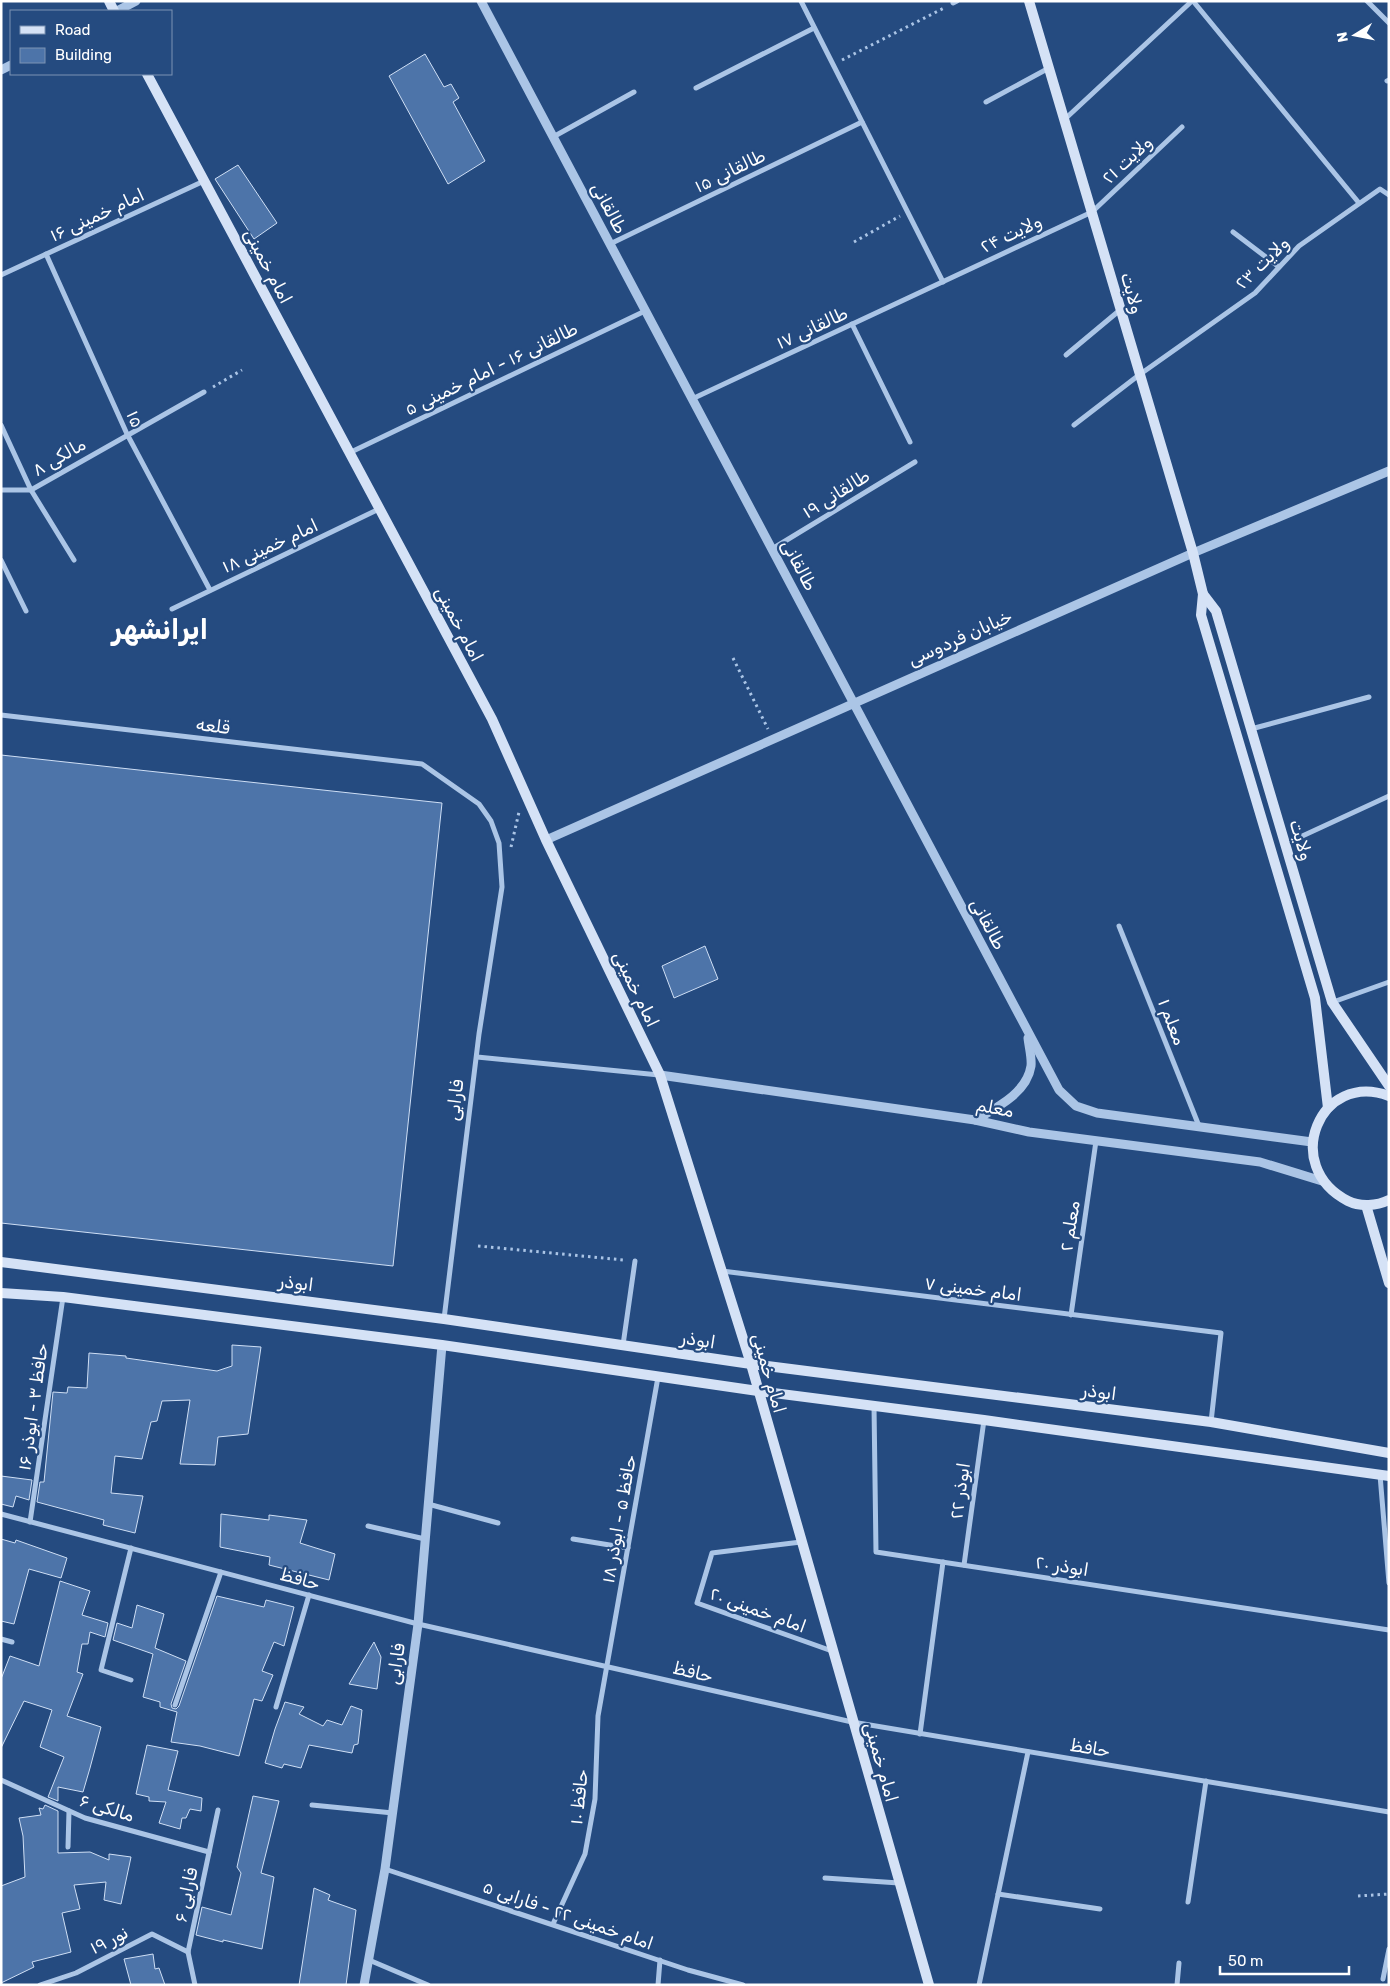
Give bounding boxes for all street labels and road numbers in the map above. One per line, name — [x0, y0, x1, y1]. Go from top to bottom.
street label: ولایت ۲۱ — [1097, 131, 1157, 189]
street label: طالقانی ۱۵ — [691, 144, 769, 198]
street label: طالقانی — [586, 179, 632, 237]
street label: امام خمینی ۱۶ — [46, 184, 148, 246]
street label: ولایت ۲۴ — [977, 210, 1045, 258]
street label: امام خمینی — [239, 225, 297, 307]
street label: ولایت ۲۳ — [1230, 232, 1294, 294]
street label: ولایت — [1116, 270, 1148, 316]
street label: طالقانی ۱۷ — [773, 302, 851, 354]
street label: طالقانی ۱۶ - امام خمینی ۵ — [401, 317, 581, 421]
street label: ۱۵ — [121, 407, 149, 431]
street label: مالکی ۸ — [28, 433, 90, 481]
street label: طالقانی ۱۹ — [798, 465, 874, 523]
street label: امام خمینی ۱۸ — [218, 514, 322, 578]
street label: طالقانی — [776, 536, 822, 594]
street label: امام خمینی — [430, 583, 488, 665]
street label: خیابان فردوسی — [904, 605, 1016, 671]
street label: قلعه — [195, 713, 231, 739]
street label: ولایت — [1284, 817, 1318, 863]
street label: طالقانی — [965, 895, 1011, 953]
street label: امام خمینی — [608, 947, 664, 1031]
street label: معلم ۱ — [1152, 996, 1191, 1049]
street label: فارابی — [442, 1078, 468, 1122]
street label: معلم — [974, 1094, 1016, 1123]
street label: معلم ۲ — [1055, 1199, 1086, 1253]
street label: ابوذر — [276, 1270, 315, 1296]
street label: امام خمینی ۷ — [923, 1272, 1023, 1306]
street label: ابوذر — [678, 1326, 717, 1354]
street label: امام خمینی — [747, 1330, 791, 1416]
street label: حافظ ۳ - ابوذر ۱۶ — [13, 1342, 53, 1472]
street label: ابوذر — [1079, 1379, 1118, 1405]
street label: حافظ ۵ - ابوذر ۱۸ — [597, 1453, 641, 1585]
street label: ابوذر ۲۲ — [945, 1461, 975, 1521]
street label: ابوذر ۲۰ — [1034, 1551, 1090, 1581]
street label: حافظ — [278, 1563, 322, 1595]
street label: امام خمینی ۲۰ — [707, 1582, 809, 1638]
street label: فارابی — [382, 1642, 410, 1686]
street label: حافظ — [671, 1657, 715, 1687]
street label: امام خمینی — [859, 1719, 903, 1805]
street label: حافظ — [1068, 1734, 1112, 1762]
street label: حافظ ۱۰ — [565, 1768, 593, 1826]
street label: مالکی ۶ — [77, 1789, 137, 1827]
street label: فارابی ۶ — [169, 1865, 203, 1925]
street label: امام خمینی ۲۲ - فارابی ۵ — [480, 1875, 656, 1955]
street label: نور ۱۹ — [86, 1921, 132, 1959]

